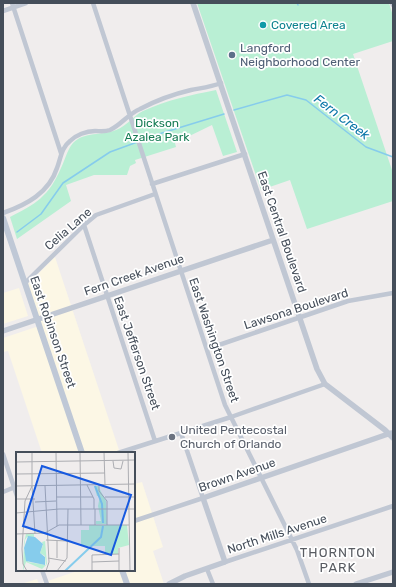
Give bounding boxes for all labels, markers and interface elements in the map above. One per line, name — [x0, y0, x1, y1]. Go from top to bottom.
place label: Covered Area — [271, 18, 346, 32]
marker: Covered Area — [258, 20, 268, 30]
place label: Langford Neighborhood Center — [240, 41, 360, 69]
marker: Langford Neighborhood Center — [227, 50, 237, 60]
water label: Fern Creek — [311, 91, 373, 143]
park label: Dickson Azalea Park — [125, 116, 190, 144]
street label: East Central Boulevard — [255, 170, 309, 294]
street label: Celia Lane — [42, 205, 94, 253]
street label: Fern Creek Avenue — [82, 251, 186, 299]
street label: East Robinson Street — [27, 274, 79, 390]
street label: East Washington Street — [186, 276, 242, 404]
street label: Lawsona Boulevard — [242, 286, 350, 332]
street label: East Jefferson Street — [111, 294, 163, 412]
place label: United Pentecostal Church of Orlando — [180, 423, 287, 451]
marker: United Pentecostal Church of Orlando — [167, 432, 177, 442]
inset map — [16, 452, 135, 571]
street label: Brown Avenue — [197, 455, 278, 495]
street label: North Mills Avenue — [225, 511, 329, 557]
district label: THORNTON PARK — [300, 545, 376, 575]

